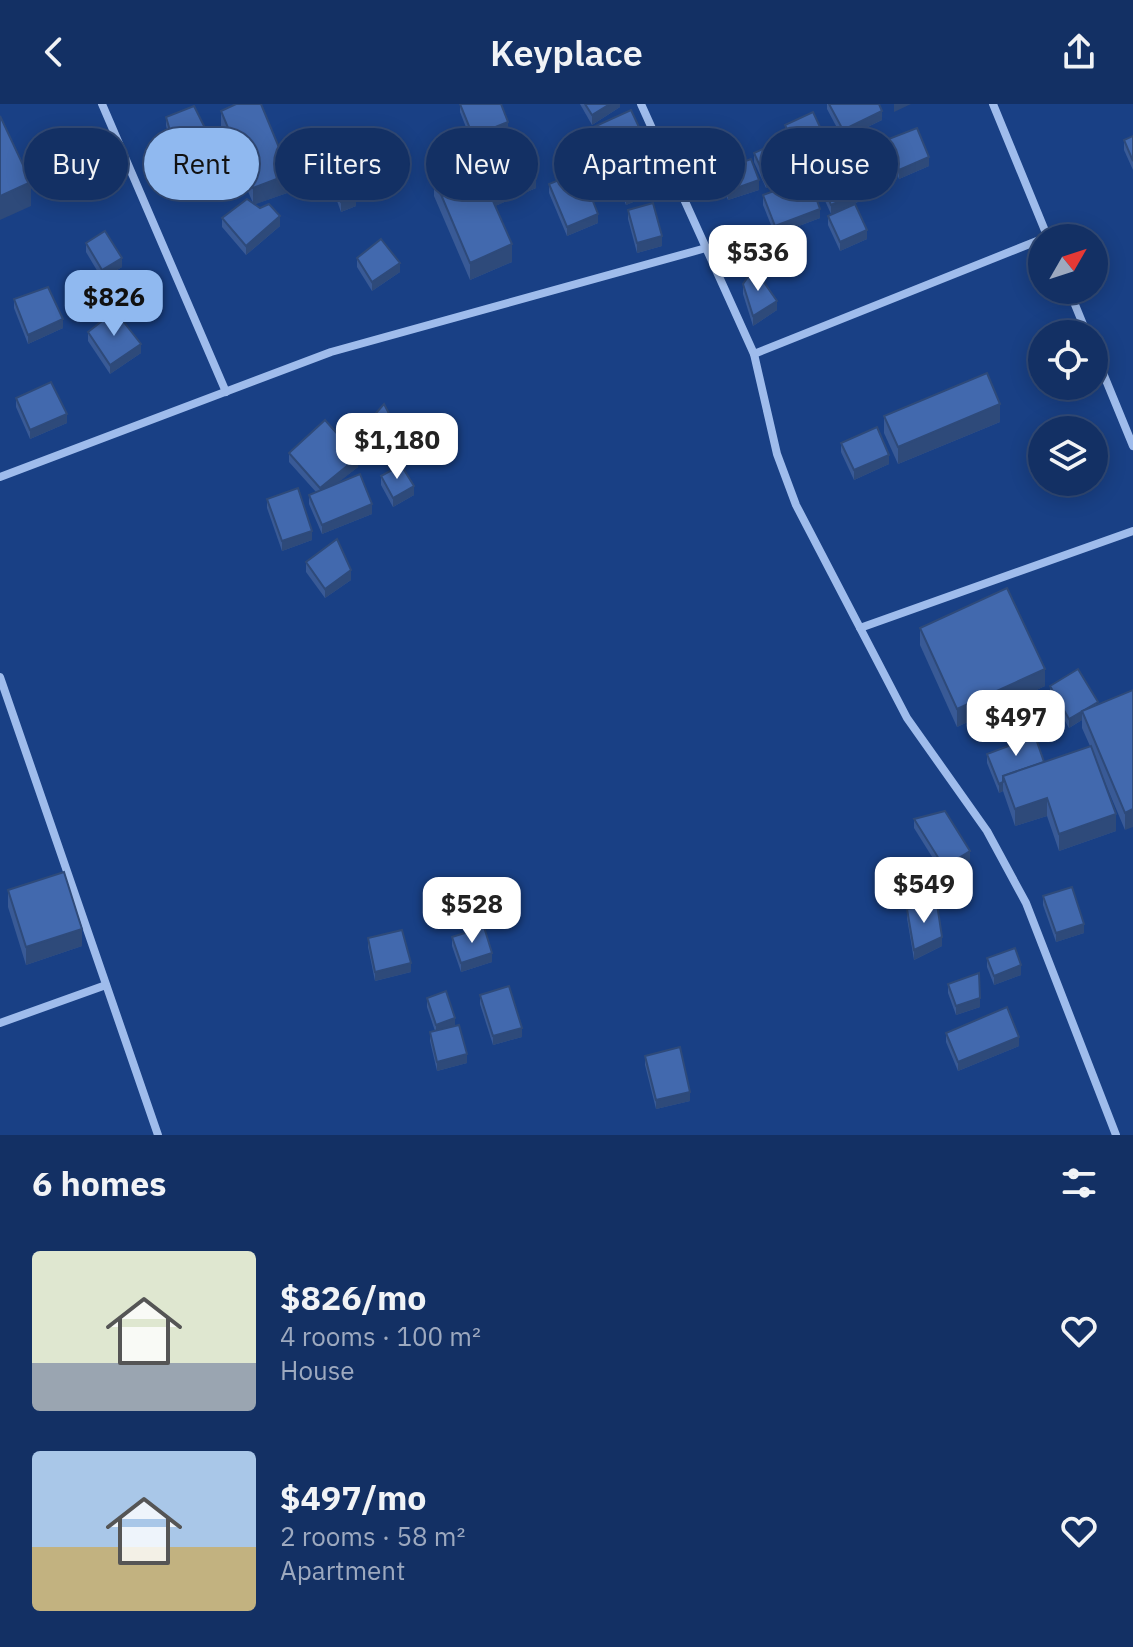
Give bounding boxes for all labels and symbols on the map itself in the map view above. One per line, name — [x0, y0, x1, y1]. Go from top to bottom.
north arrow — [1028, 224, 1108, 304]
pin: $536 — [711, 225, 805, 293]
pin: $826 — [67, 270, 161, 338]
pin: $1,180 — [332, 413, 462, 481]
pin: $497 — [969, 690, 1063, 758]
pin: $549 — [877, 857, 971, 925]
pin: $528 — [425, 877, 519, 945]

